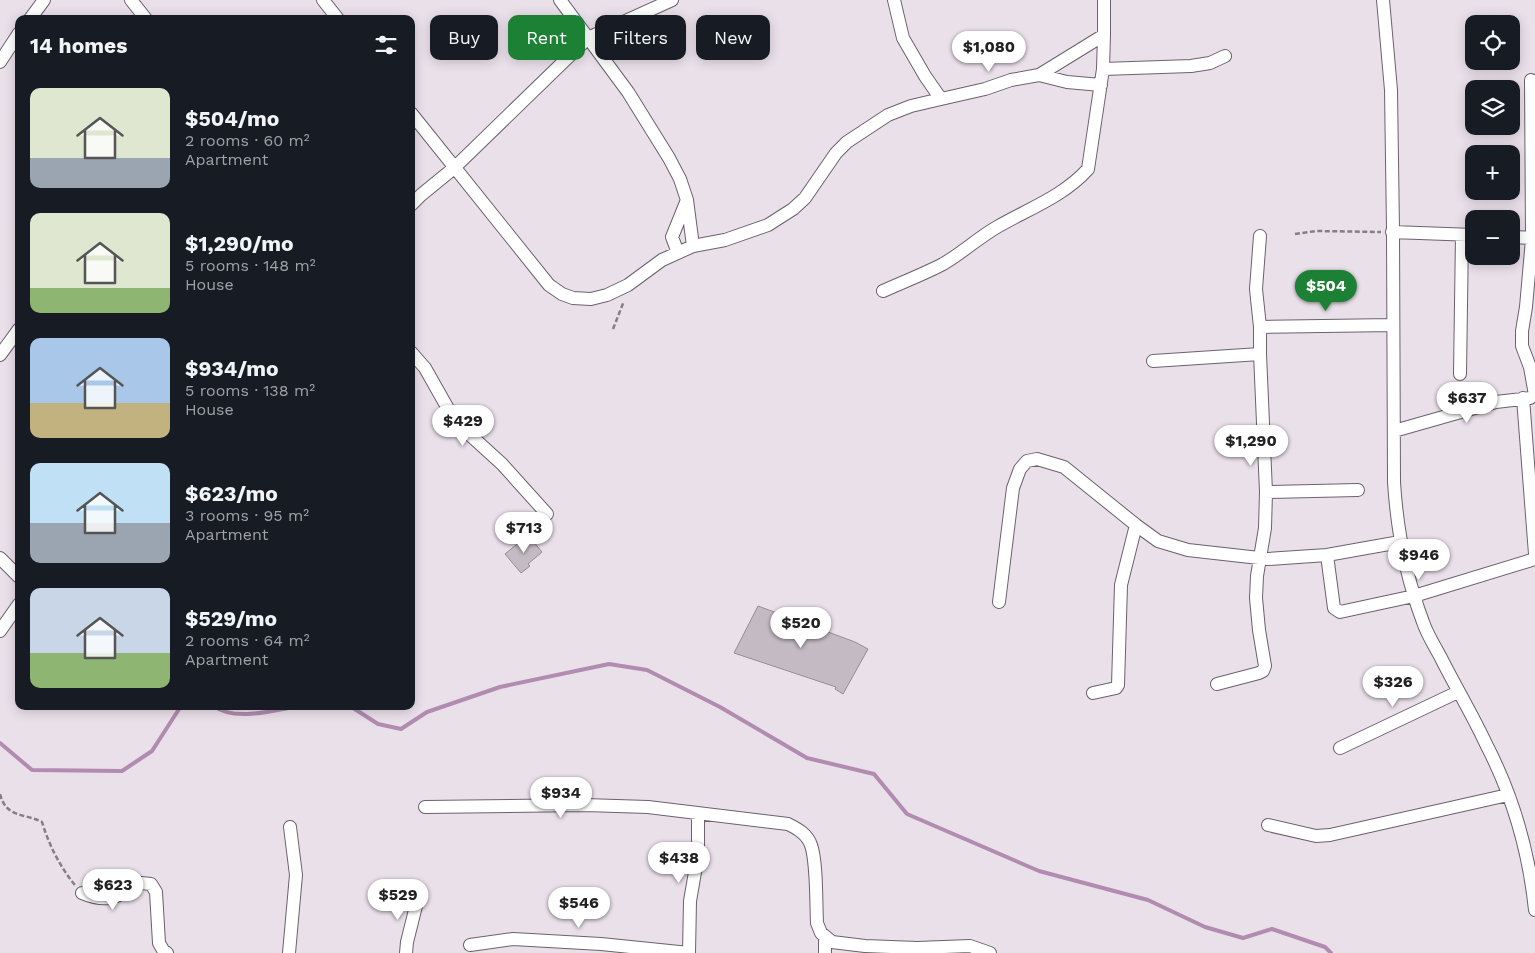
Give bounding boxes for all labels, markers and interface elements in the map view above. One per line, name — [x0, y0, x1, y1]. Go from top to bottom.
chip: Buy — [430, 15, 498, 60]
chip: Rent — [508, 15, 585, 60]
chip: Filters — [595, 15, 686, 60]
chip: New — [696, 15, 770, 60]
map controls — [1465, 15, 1520, 265]
button: locate — [1465, 15, 1520, 70]
pin: $1,080 — [948, 30, 1030, 73]
icon: filters — [372, 31, 400, 59]
text: 14 homes — [30, 33, 127, 58]
text: $1,080 — [963, 37, 1015, 56]
button: layers — [1465, 80, 1520, 135]
text: $504/mo — [185, 106, 279, 131]
icon: home — [70, 108, 130, 168]
text: 2 rooms · 60 m² — [185, 131, 310, 150]
button: + — [1465, 145, 1520, 200]
text: Apartment — [185, 150, 268, 169]
button: − — [1465, 210, 1520, 265]
text: $1,290/mo — [185, 231, 294, 256]
icon: home — [70, 233, 130, 293]
text: 5 rooms · 148 m² — [185, 256, 316, 275]
pin: $504 — [1296, 270, 1356, 312]
text: House — [185, 275, 234, 294]
text: $504 — [1306, 276, 1346, 295]
text: $934/mo — [185, 356, 279, 381]
icon: home — [70, 358, 130, 418]
text: 5 rooms · 138 m² — [185, 381, 315, 400]
pin: $637 — [1437, 382, 1497, 424]
text: $637 — [1448, 388, 1486, 407]
text: House — [185, 400, 234, 419]
pin: $429 — [433, 404, 493, 447]
text: $429 — [443, 411, 483, 430]
pin: $1,290 — [1210, 424, 1292, 467]
text: $1,290 — [1225, 431, 1277, 450]
text: $623/mo — [185, 481, 278, 506]
icon: home — [70, 483, 130, 543]
text: 3 rooms · 95 m² — [185, 506, 309, 525]
pin: $713 — [494, 512, 554, 554]
text: $713 — [506, 518, 542, 537]
text: Apartment — [185, 525, 268, 544]
pin: $946 — [1389, 538, 1449, 581]
text: $946 — [1399, 545, 1439, 564]
text: $529/mo — [185, 606, 277, 631]
pin: $520 — [771, 606, 831, 649]
icon: home — [70, 608, 130, 668]
text: $520 — [781, 613, 821, 632]
text: 2 rooms · 64 m² — [185, 631, 310, 650]
text: Apartment — [185, 650, 268, 669]
pin: $326 — [1363, 666, 1423, 708]
text: $326 — [1373, 672, 1413, 691]
pin: $934 — [531, 776, 591, 819]
text: $934 — [541, 783, 581, 802]
pin: $438 — [649, 842, 709, 884]
text: $438 — [659, 848, 699, 867]
pin: $623 — [83, 868, 143, 911]
text: $623 — [93, 875, 133, 894]
pin: $529 — [368, 878, 428, 921]
text: $529 — [379, 885, 417, 904]
pin: $546 — [549, 886, 609, 929]
text: $546 — [559, 893, 599, 912]

